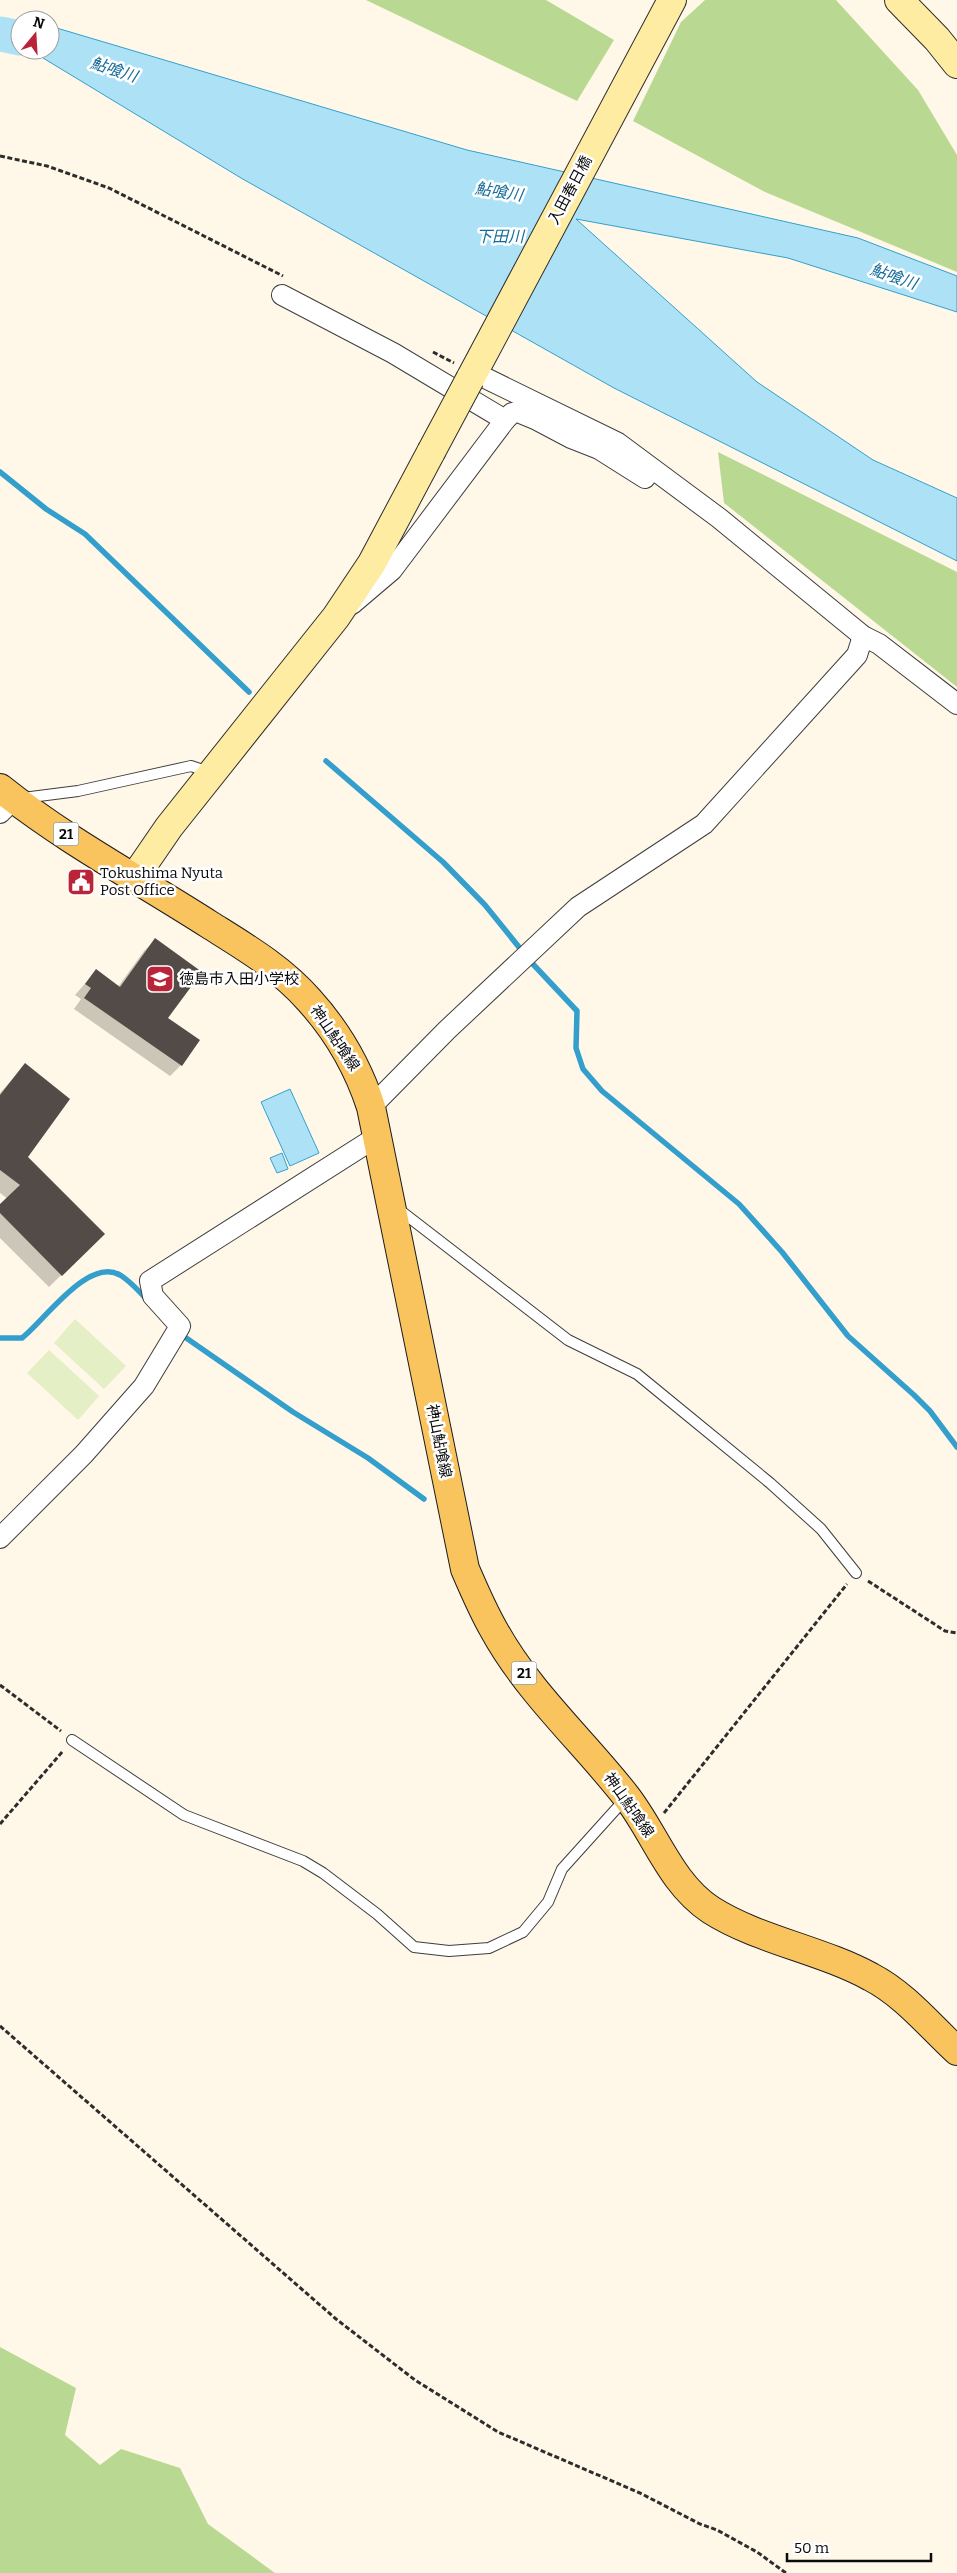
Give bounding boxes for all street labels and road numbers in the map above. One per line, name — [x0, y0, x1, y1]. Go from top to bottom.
street label: 入田春日橋 — [544, 153, 596, 227]
road number: 21 — [54, 822, 78, 846]
street label: 神山鮎喰線 — [307, 1002, 363, 1074]
street label: 神山鮎喰線 — [423, 1402, 455, 1480]
road number: 21 — [512, 1662, 536, 1685]
street label: 神山鮎喰線 — [600, 1769, 658, 1841]

